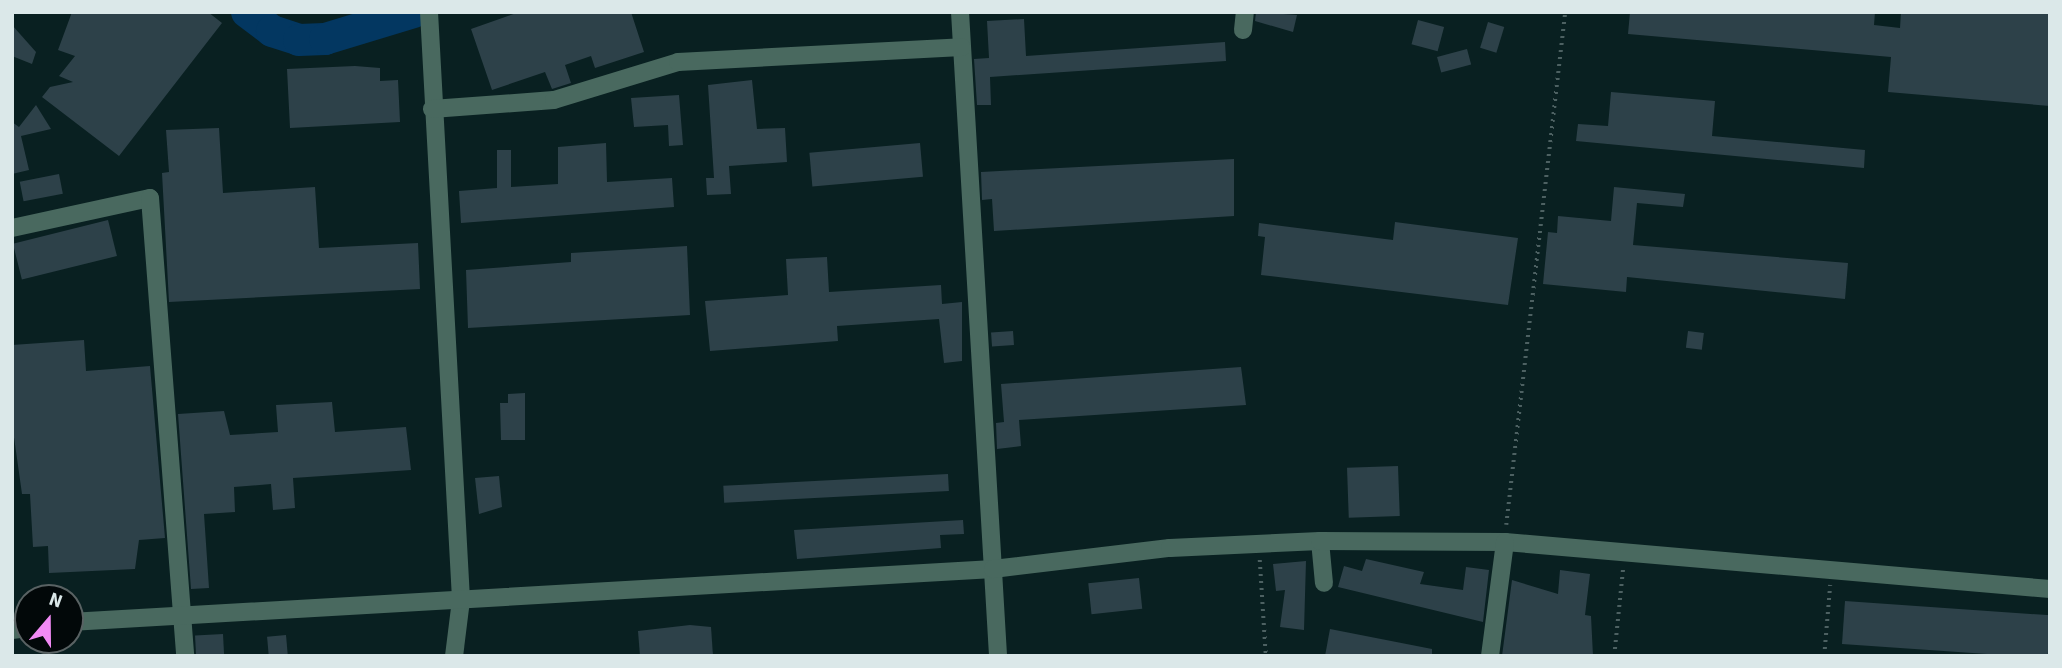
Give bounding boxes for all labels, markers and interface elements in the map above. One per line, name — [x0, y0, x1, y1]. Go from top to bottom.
north arrow — [14, 584, 84, 654]
text: N — [45, 586, 66, 616]

